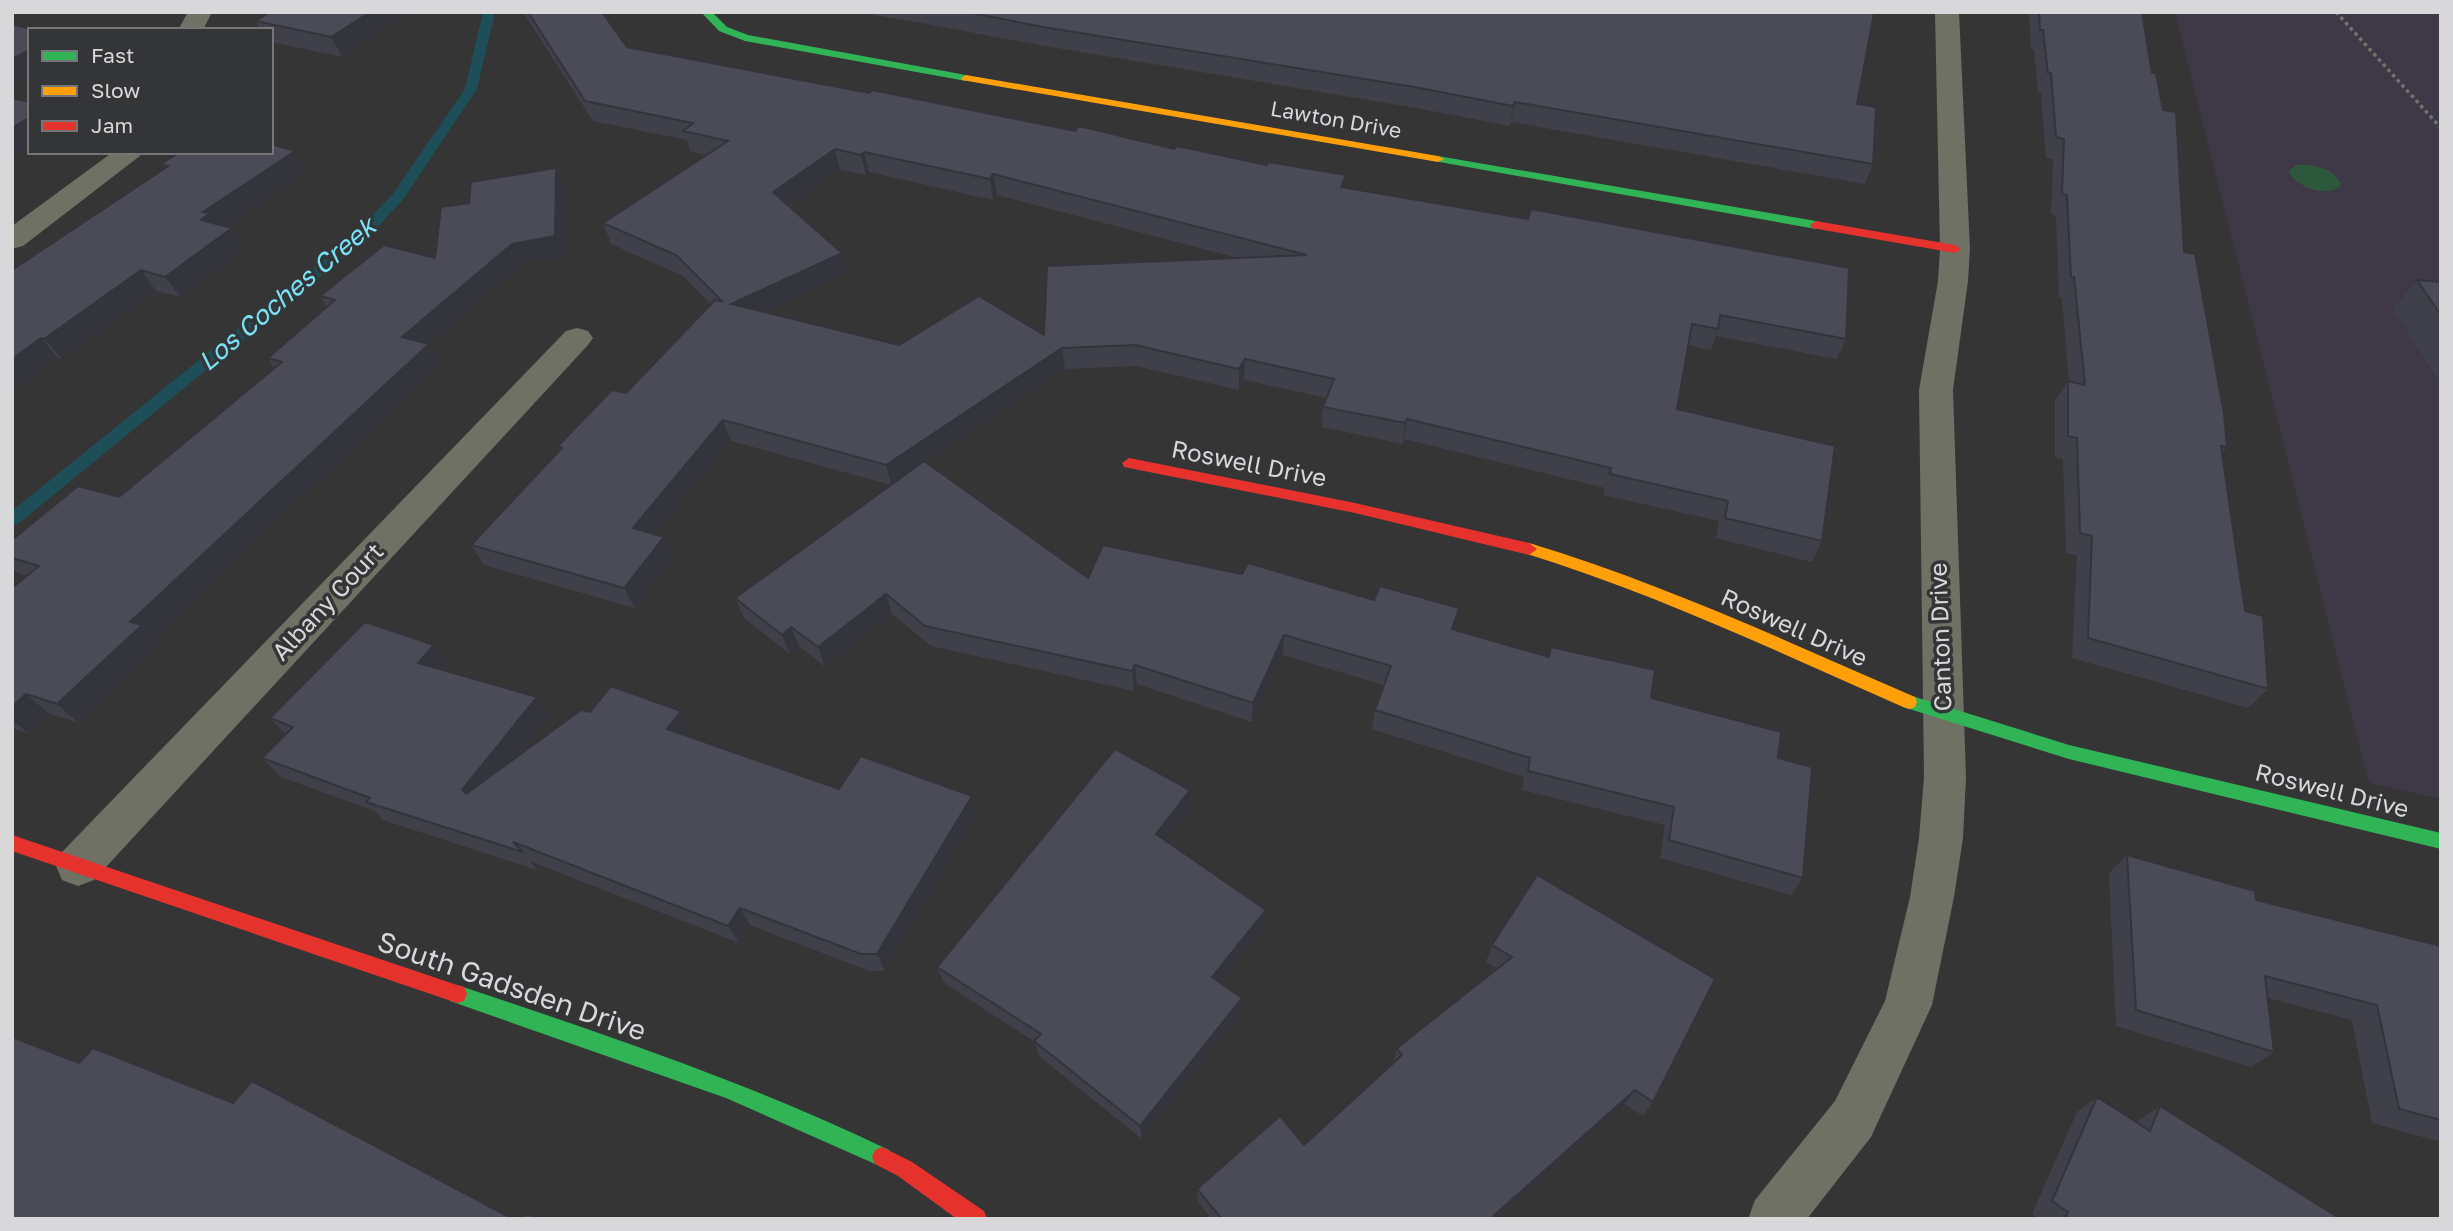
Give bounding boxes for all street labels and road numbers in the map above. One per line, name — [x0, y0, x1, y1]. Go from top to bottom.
street label: Lawton Drive — [1269, 95, 1404, 143]
street label: Roswell Drive — [1169, 433, 1329, 492]
street label: Albany Court — [265, 536, 389, 666]
street label: Canton Drive — [1922, 562, 1957, 712]
street label: Roswell Drive — [1717, 581, 1872, 672]
street label: Roswell Drive — [2253, 756, 2412, 823]
street label: South Gadsden Drive — [374, 924, 651, 1047]

